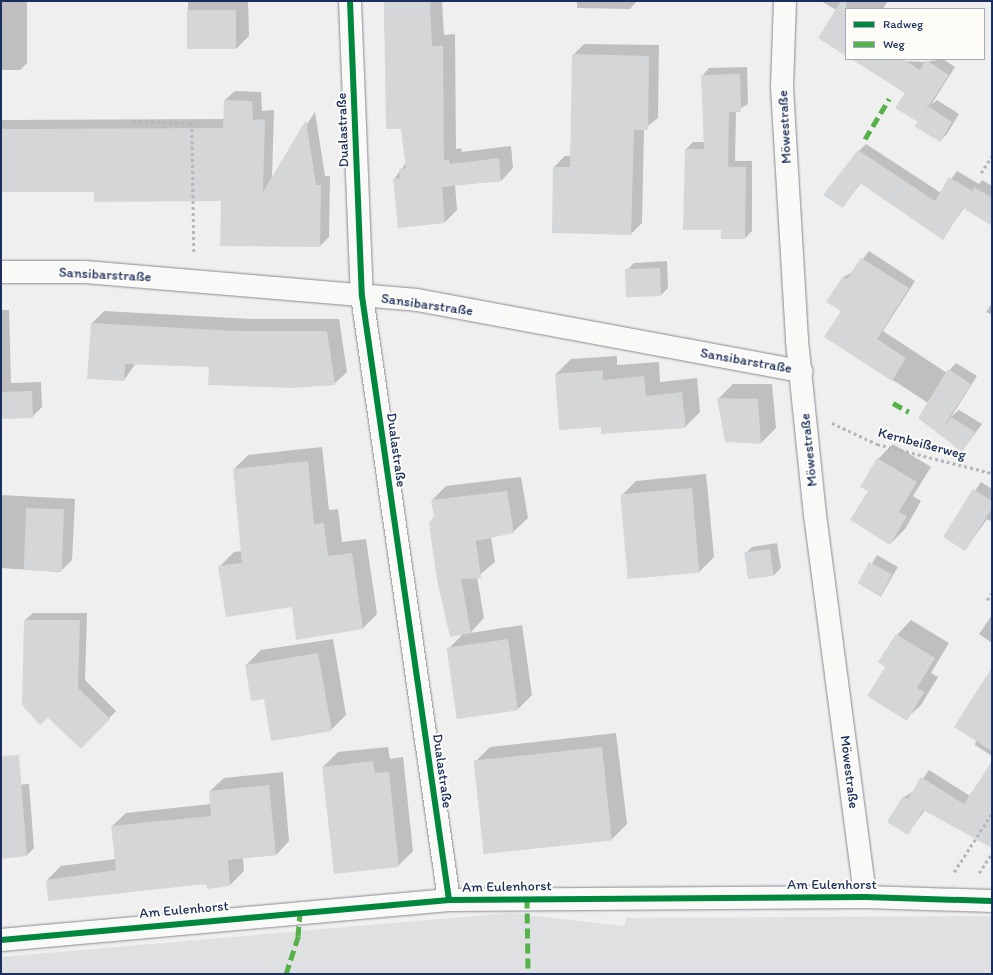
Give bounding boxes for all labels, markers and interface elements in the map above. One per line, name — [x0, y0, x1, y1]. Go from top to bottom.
legend — [845, 8, 985, 60]
text: Radweg — [883, 17, 923, 31]
text: Weg — [883, 37, 905, 51]
street label: Möwestraße — [775, 90, 795, 164]
street label: Dualastraße — [333, 92, 353, 168]
street label: Sansibarstraße — [58, 264, 152, 286]
street label: Sansibarstraße — [380, 290, 474, 320]
street label: Sansibarstraße — [699, 345, 793, 377]
street label: Dualastraße — [382, 412, 410, 488]
street label: Möwestraße — [797, 412, 821, 488]
street label: Kernbeißerweg — [876, 424, 968, 464]
street label: Dualastraße — [428, 733, 456, 809]
street label: Möwestraße — [836, 734, 862, 810]
street label: Am Eulenhorst — [788, 877, 876, 893]
street label: Am Eulenhorst — [462, 878, 552, 896]
street label: Am Eulenhorst — [139, 898, 229, 922]

